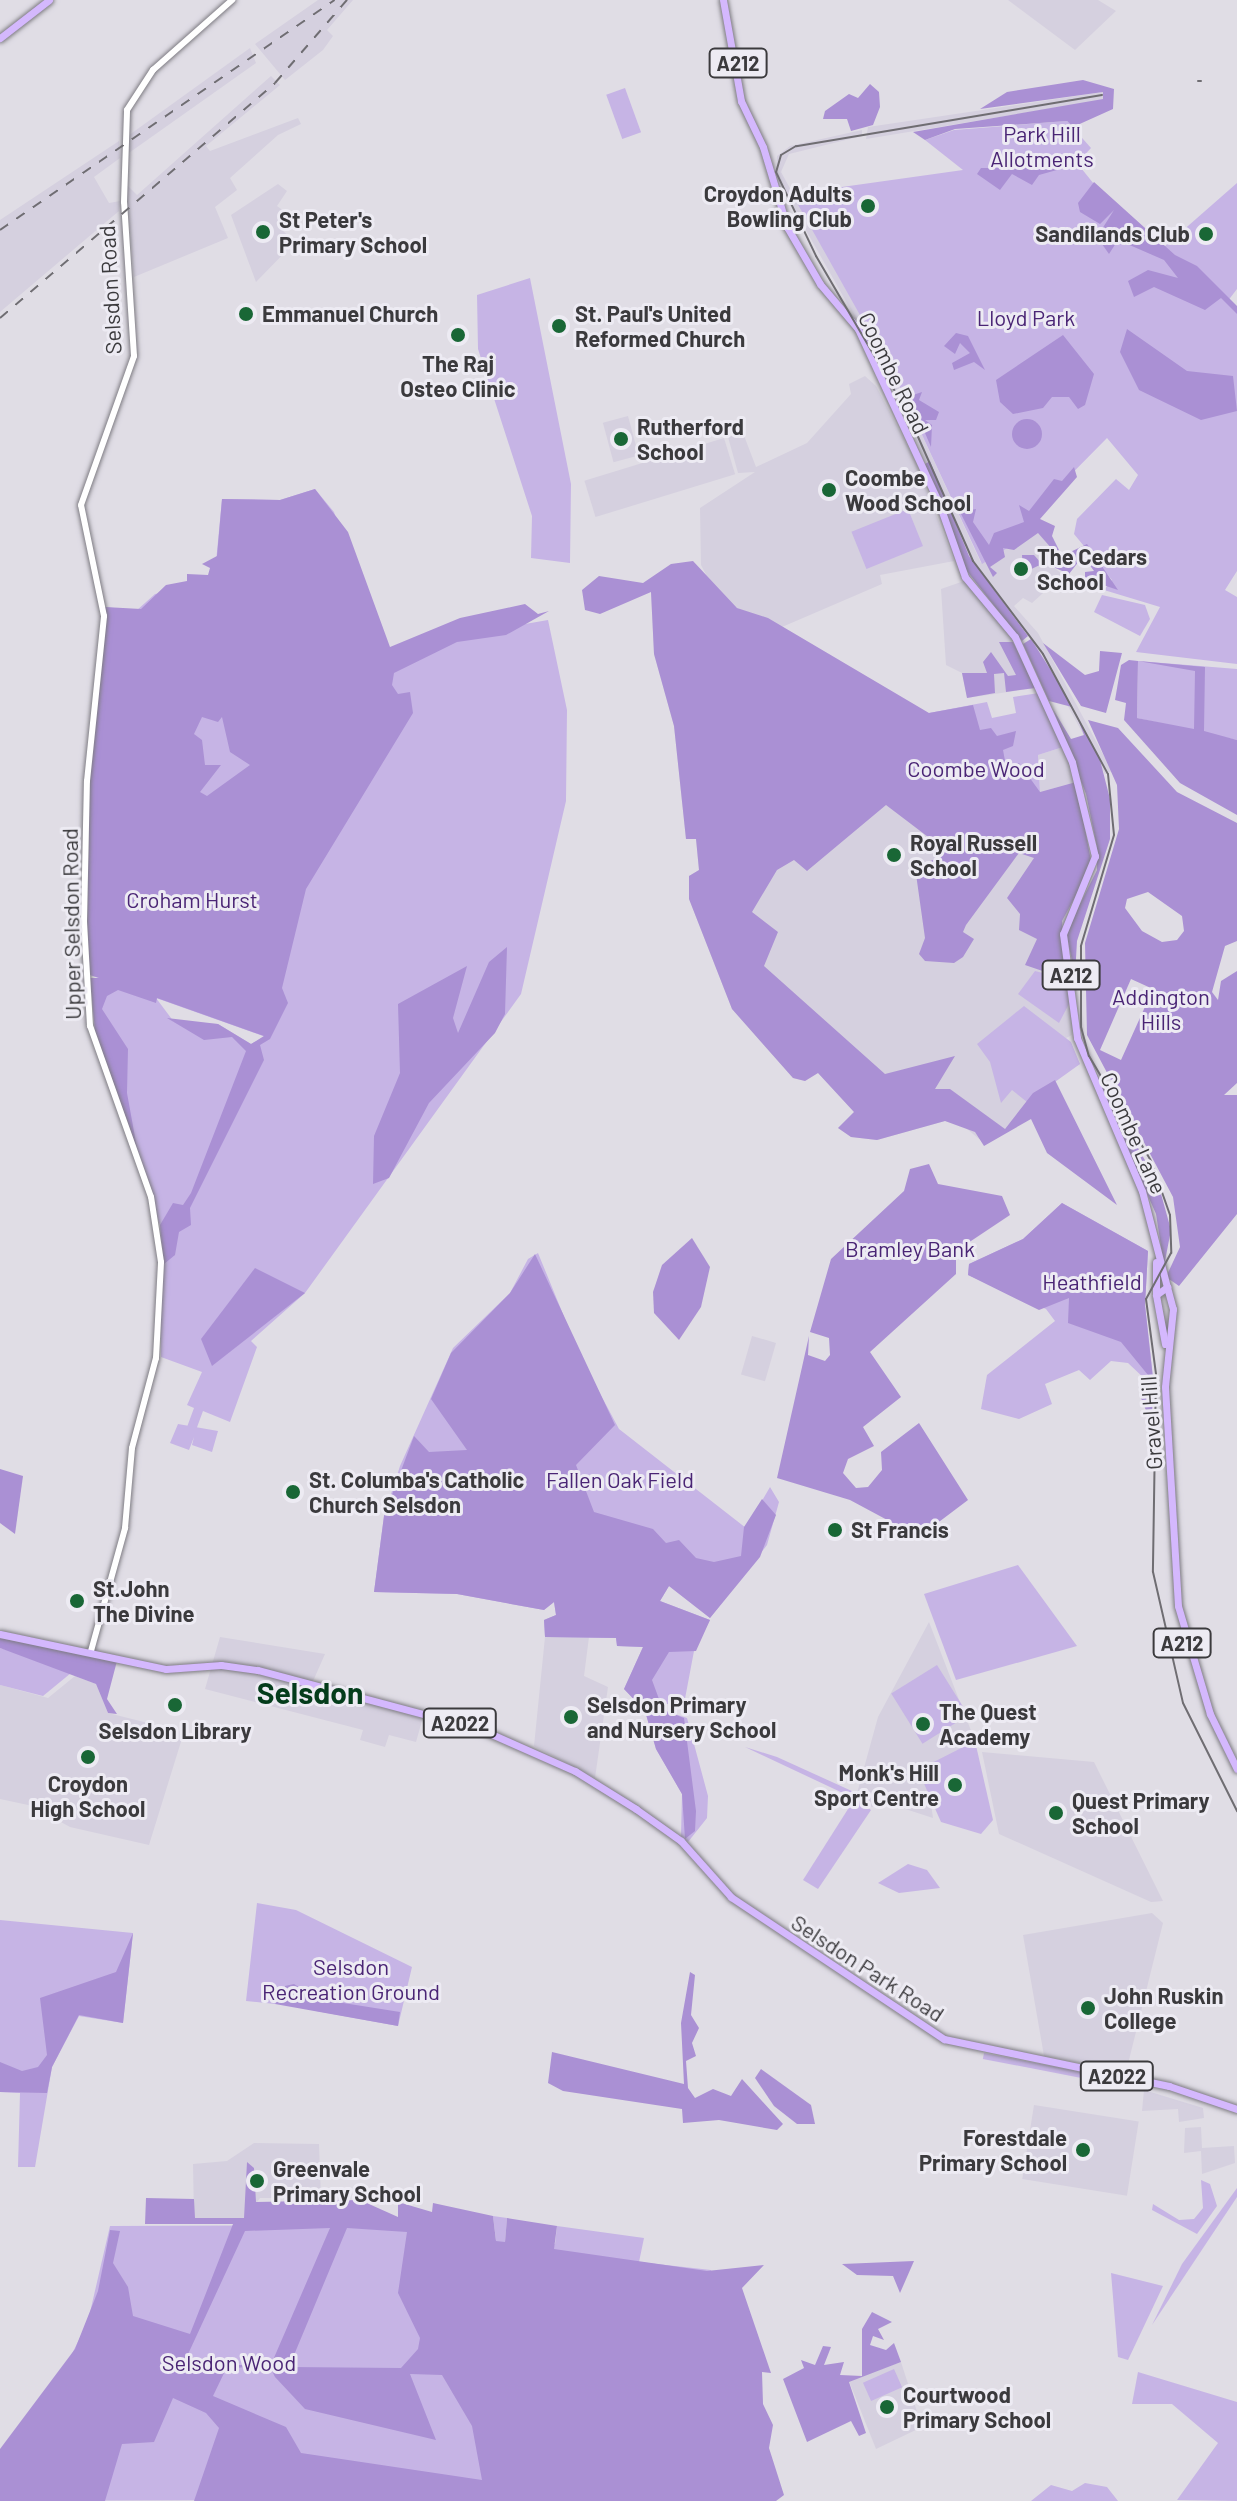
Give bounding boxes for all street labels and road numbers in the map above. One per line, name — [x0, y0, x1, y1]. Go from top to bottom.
road number: A212 — [708, 47, 768, 79]
street label: Selsdon Road — [93, 225, 127, 355]
street label: Coombe Road — [853, 308, 935, 438]
street label: Upper Selsdon Road — [56, 828, 86, 1020]
road number: A212 — [1041, 959, 1101, 991]
street label: Coombe Lane — [1095, 1068, 1173, 1198]
street label: Gravel Hill — [1135, 1375, 1167, 1471]
road number: A212 — [1152, 1627, 1212, 1659]
road number: A2022 — [422, 1707, 498, 1739]
street label: Selsdon Park Road — [787, 1909, 949, 2027]
road number: A2022 — [1079, 2060, 1155, 2092]

